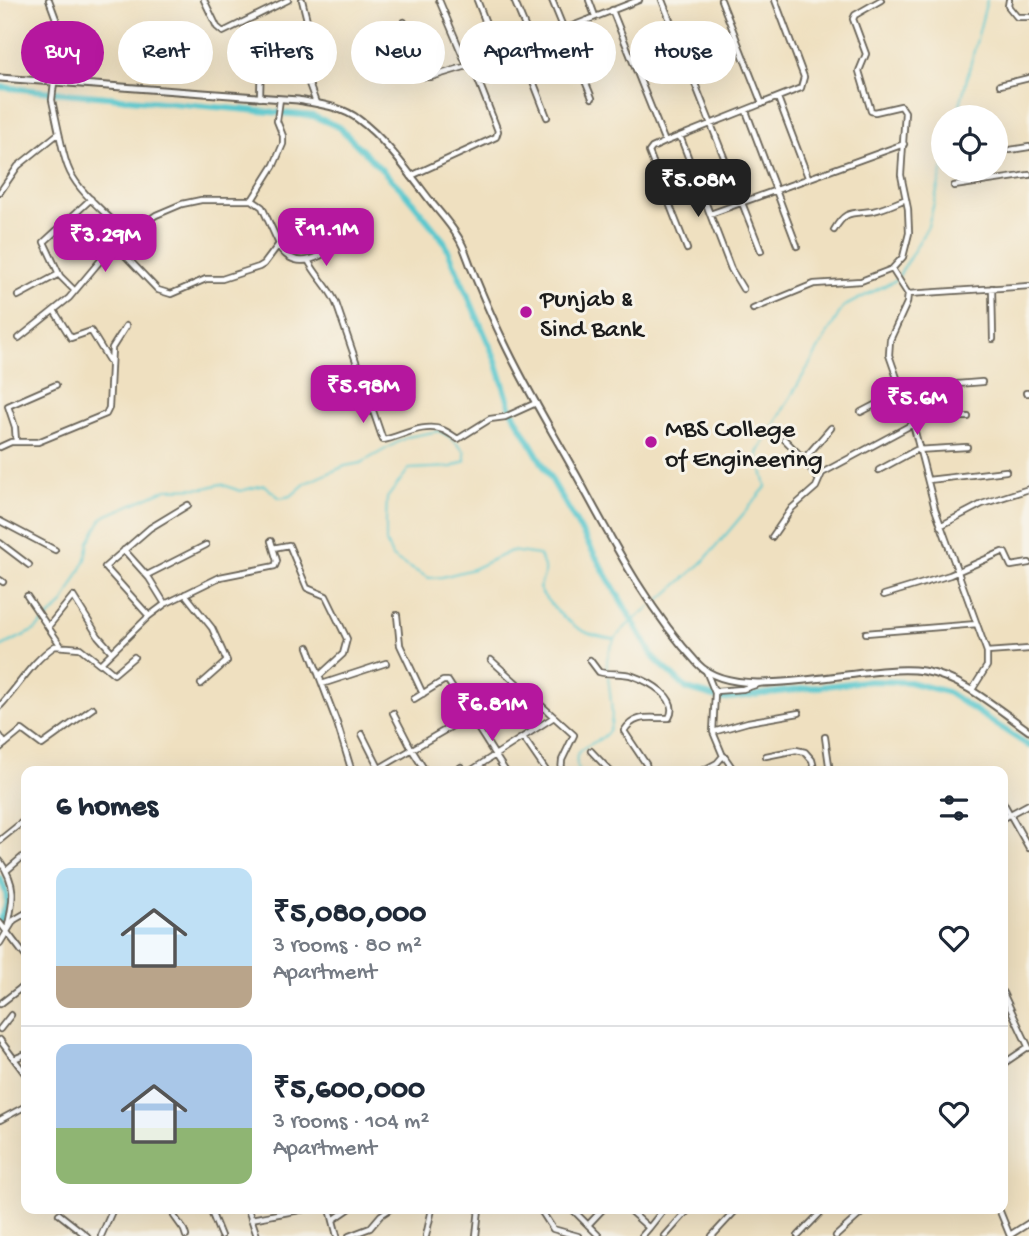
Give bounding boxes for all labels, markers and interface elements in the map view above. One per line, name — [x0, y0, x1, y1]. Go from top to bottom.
chip: Buy — [21, 21, 104, 84]
chip: Rent — [118, 21, 213, 84]
chip: Filters — [227, 21, 337, 84]
chip: New — [351, 21, 445, 84]
chip: Apartment — [459, 21, 616, 84]
chip: House — [630, 21, 736, 84]
map controls — [931, 105, 1008, 182]
button: locate — [931, 105, 1008, 182]
pin: ₹5.08M — [641, 160, 755, 219]
text: ₹5.08M — [661, 168, 735, 195]
pin: ₹11.1M — [269, 208, 383, 268]
pin: ₹3.29M — [48, 215, 162, 274]
text: ₹11.1M — [294, 217, 358, 244]
text: ₹3.29M — [69, 223, 141, 250]
place label: Punjab & Sind Bank — [539, 286, 646, 347]
marker: Punjab & Sind Bank — [518, 304, 534, 320]
pin: ₹5.98M — [306, 366, 420, 425]
text: ₹5.98M — [327, 374, 399, 401]
pin: ₹5.6M — [868, 378, 966, 437]
text: ₹5.6M — [887, 386, 947, 413]
place label: MBS College of Engineering — [665, 416, 823, 477]
marker: MBS College of Engineering — [643, 434, 659, 450]
pin: ₹6.81M — [435, 684, 549, 743]
text: ₹6.81M — [457, 692, 527, 719]
icon: filters — [935, 789, 973, 827]
text: 6 homes — [56, 791, 158, 826]
icon: home — [112, 896, 196, 980]
text: ₹5,080,000 — [273, 898, 426, 933]
icon: heart — [935, 919, 973, 957]
text: 3 rooms · 80 m² — [273, 933, 422, 960]
text: Apartment — [273, 960, 377, 987]
icon: home — [112, 1072, 196, 1156]
text: ₹5,600,000 — [273, 1074, 425, 1109]
icon: heart — [935, 1095, 973, 1133]
text: 3 rooms · 104 m² — [273, 1109, 429, 1136]
text: Apartment — [273, 1136, 377, 1163]

